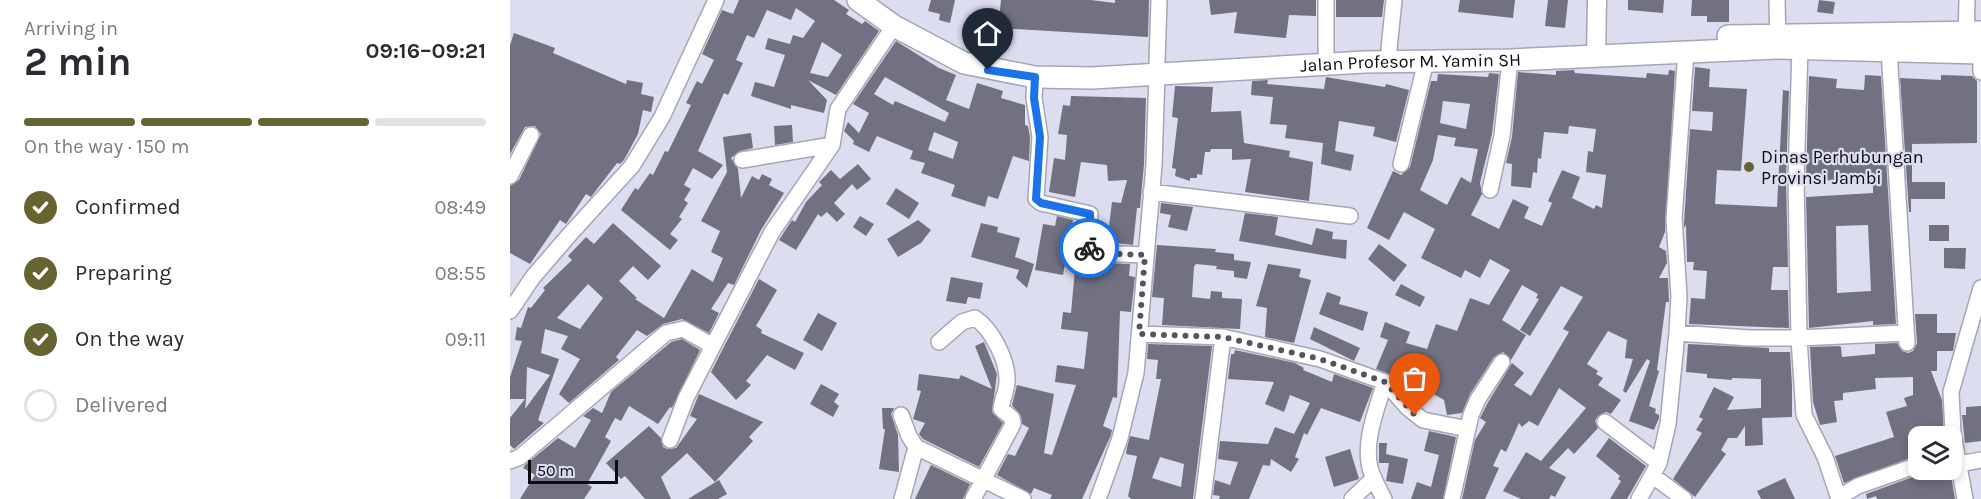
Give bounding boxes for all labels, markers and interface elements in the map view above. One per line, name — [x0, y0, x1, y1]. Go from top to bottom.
pin — [962, 8, 1013, 70]
text: Arriving in — [24, 17, 118, 40]
icon: home — [971, 17, 1004, 50]
text: 09:16–09:21 — [366, 38, 486, 64]
text: 2 min — [24, 39, 132, 85]
street label: Jalan Profesor M. Yamin SH — [1300, 49, 1522, 77]
text: On the way · 150 m — [24, 135, 189, 158]
place label: Dinas Perhubungan Provinsi Jambi — [1761, 146, 1924, 189]
marker: Dinas Perhubungan Provinsi Jambi — [1742, 160, 1756, 174]
icon: check — [24, 191, 57, 224]
text: Confirmed — [75, 194, 181, 220]
text: 08:49 — [434, 196, 486, 219]
courier — [1059, 218, 1119, 278]
icon: bike — [1073, 232, 1106, 265]
icon: check — [24, 257, 57, 290]
text: Preparing — [75, 260, 172, 286]
text: 08:55 — [435, 262, 486, 285]
icon: check — [24, 323, 57, 356]
text: On the way — [75, 326, 184, 352]
text: 09:11 — [445, 328, 486, 351]
pin — [1389, 353, 1440, 415]
icon: bag — [1398, 362, 1431, 395]
text: Delivered — [75, 392, 168, 418]
map controls — [1908, 426, 1962, 480]
button: layers — [1908, 426, 1962, 480]
scale bar — [528, 457, 618, 484]
text: 50 m — [537, 461, 574, 480]

